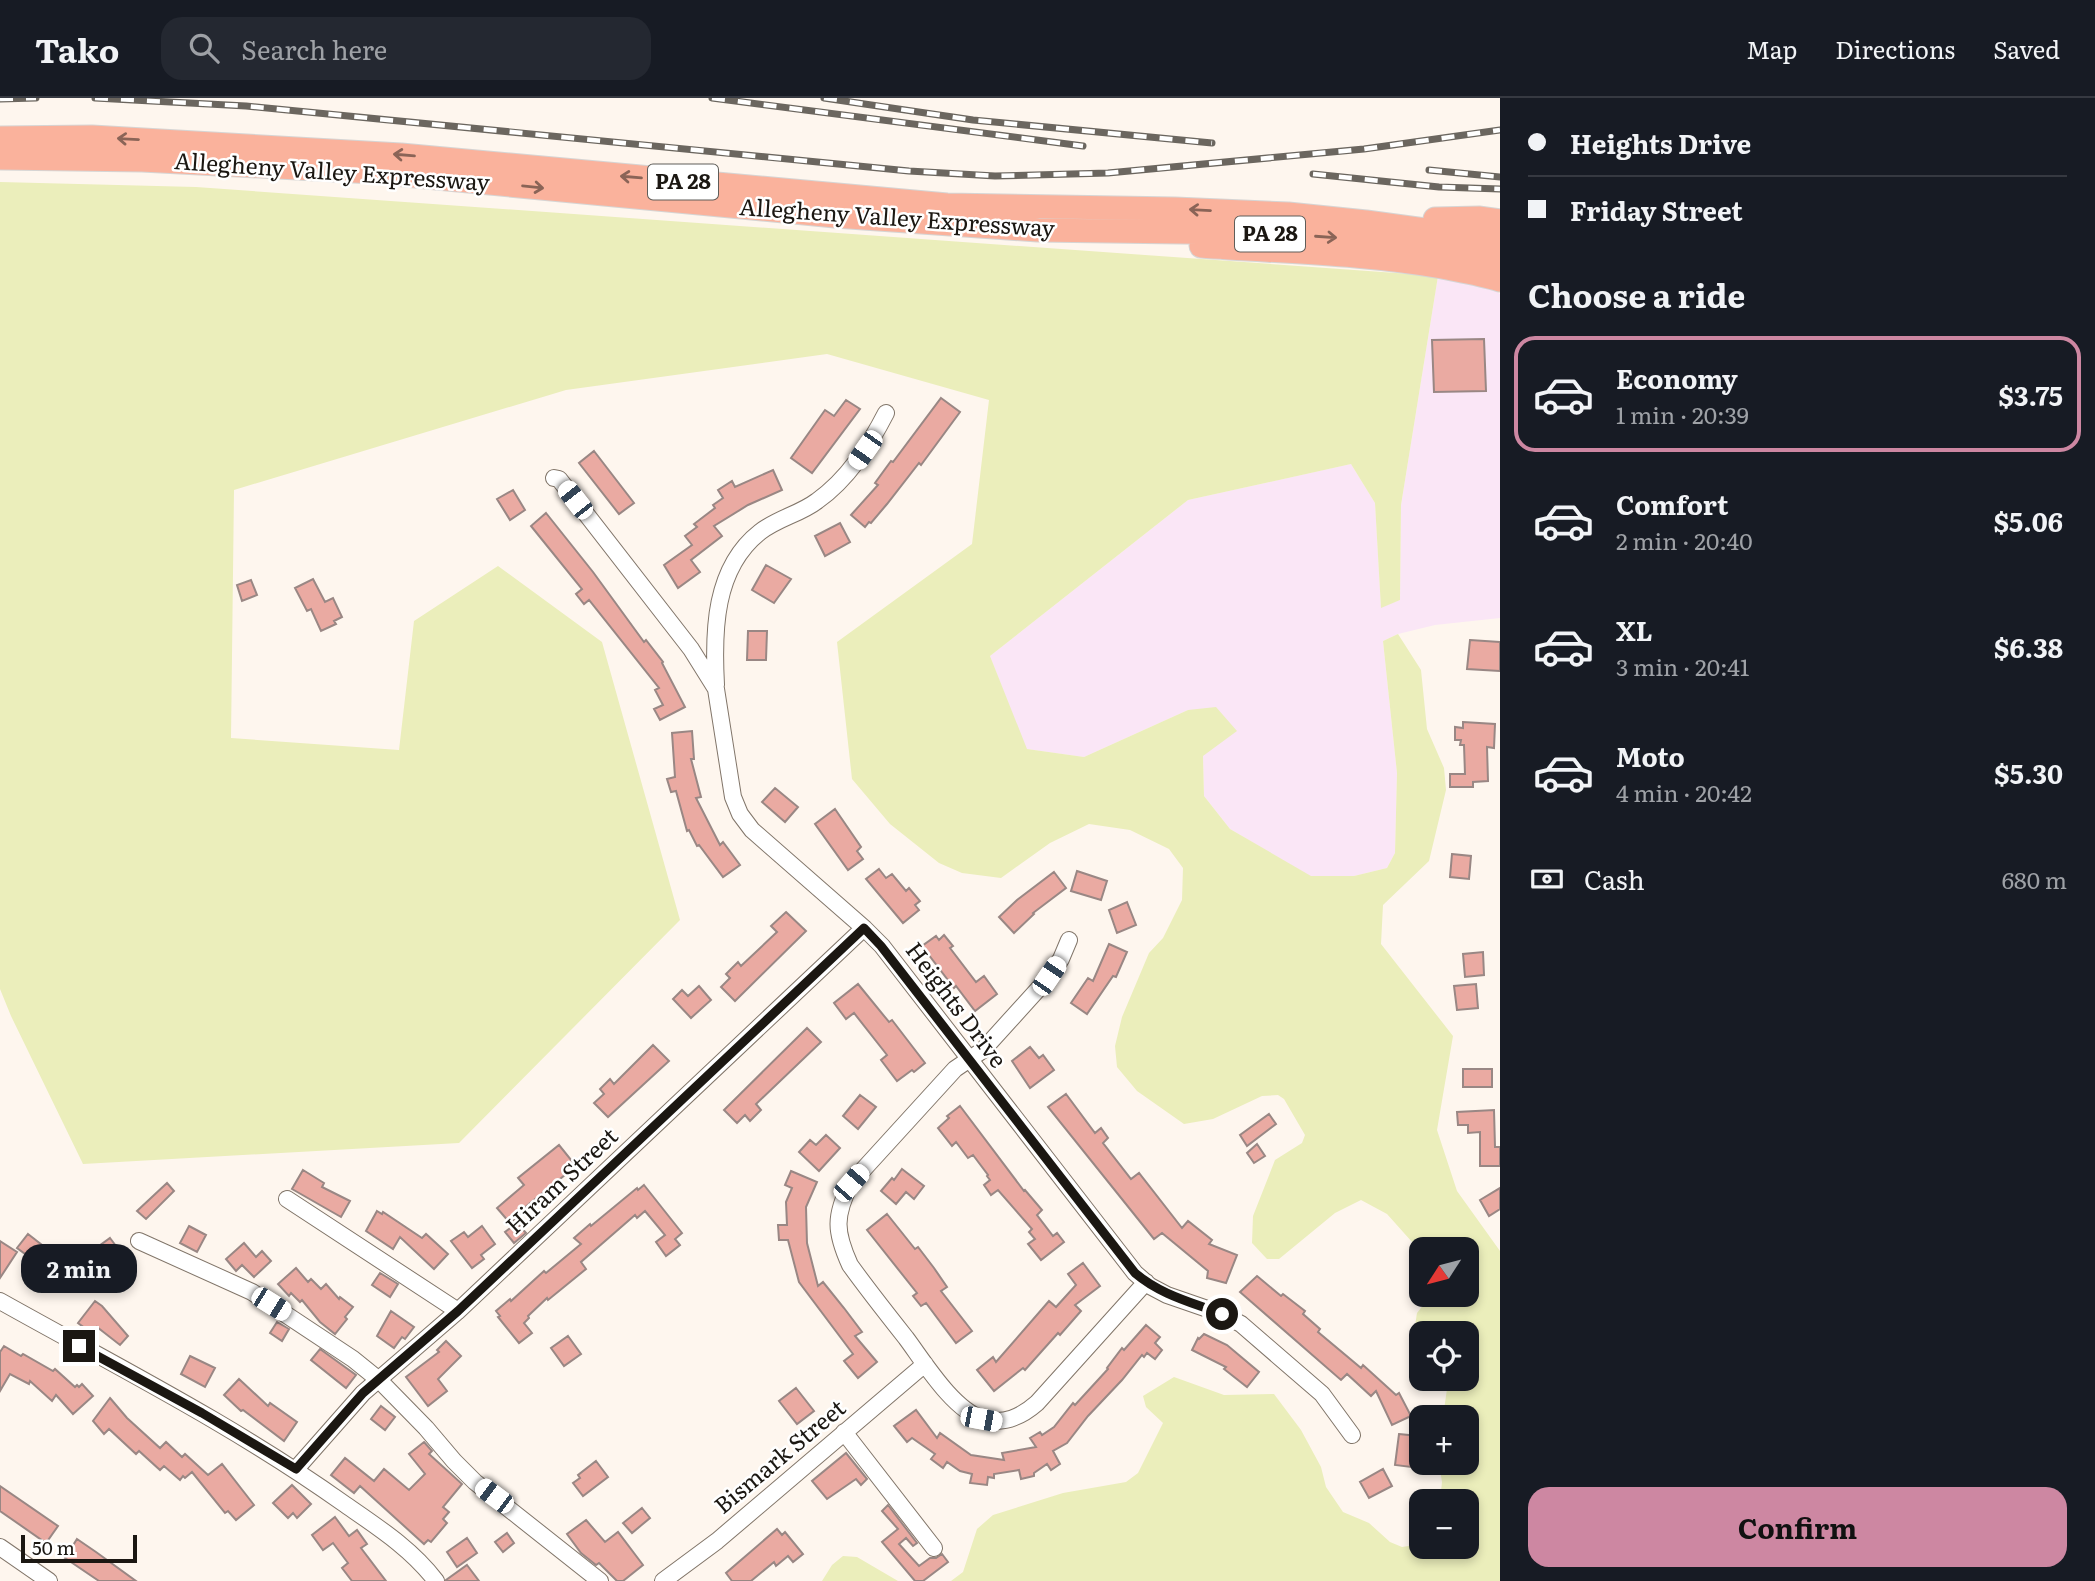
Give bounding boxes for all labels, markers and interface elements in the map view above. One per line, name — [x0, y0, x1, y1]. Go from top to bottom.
search box — [161, 17, 651, 80]
text: Tako — [35, 24, 119, 73]
icon: search — [185, 29, 223, 67]
text: Search here — [241, 29, 387, 68]
text: Map — [1746, 31, 1797, 66]
text: Directions — [1835, 31, 1955, 66]
text: Saved — [1993, 31, 2060, 66]
text: Heights Drive — [1570, 123, 1751, 162]
one-way arrow — [118, 132, 140, 145]
street label: Allegheny Valley Expressway — [173, 142, 492, 198]
one-way arrow — [394, 148, 416, 161]
road number: PA 28 — [648, 164, 718, 200]
one-way arrow — [620, 170, 643, 183]
one-way arrow — [521, 181, 544, 194]
street label: Allegheny Valley Expressway — [738, 188, 1057, 244]
text: Friday Street — [1570, 190, 1743, 229]
one-way arrow — [1189, 203, 1212, 216]
road number: PA 28 — [1235, 216, 1305, 252]
one-way arrow — [1315, 231, 1337, 244]
text: Choose a ride — [1528, 270, 1745, 318]
text: Economy — [1616, 358, 1738, 397]
icon: car — [1532, 363, 1595, 426]
text: $3.75 — [1999, 375, 2063, 414]
text: 1 min · 20:39 — [1616, 397, 1749, 431]
car — [845, 427, 886, 473]
car — [554, 477, 597, 523]
text: Comfort — [1616, 484, 1728, 523]
icon: car — [1532, 489, 1595, 552]
text: $5.06 — [1994, 501, 2063, 540]
text: 2 min · 20:40 — [1616, 523, 1752, 557]
text: XL — [1616, 610, 1653, 649]
icon: car — [1532, 615, 1595, 678]
text: $6.38 — [1994, 627, 2063, 666]
text: 3 min · 20:41 — [1616, 649, 1749, 683]
text: Moto — [1616, 736, 1685, 775]
icon: car — [1532, 741, 1595, 804]
text: $5.30 — [1994, 753, 2063, 792]
text: 4 min · 20:42 — [1616, 775, 1752, 809]
text: Cash — [1584, 859, 1645, 898]
icon: cash — [1528, 860, 1566, 898]
text: 680 m — [2002, 862, 2067, 896]
street label: Heights Drive — [899, 934, 1016, 1074]
car — [1029, 953, 1070, 999]
street label: Hiram Street — [497, 1118, 625, 1241]
car — [830, 1160, 873, 1206]
north arrow — [1409, 1237, 1479, 1307]
map controls — [1409, 1237, 1479, 1559]
callout: 2 min — [21, 1244, 137, 1294]
text: 2 min — [47, 1251, 111, 1285]
car — [248, 1284, 295, 1324]
route start — [1206, 1298, 1238, 1330]
button: locate — [1409, 1321, 1479, 1391]
route end — [63, 1330, 95, 1362]
street label: Bismark Street — [706, 1390, 852, 1521]
car — [959, 1405, 1004, 1433]
button: + — [1409, 1405, 1479, 1475]
car — [471, 1475, 518, 1517]
button: Confirm — [1528, 1487, 2067, 1567]
button: − — [1409, 1489, 1479, 1559]
scale bar — [21, 1532, 136, 1564]
text: 50 m — [32, 1533, 75, 1561]

